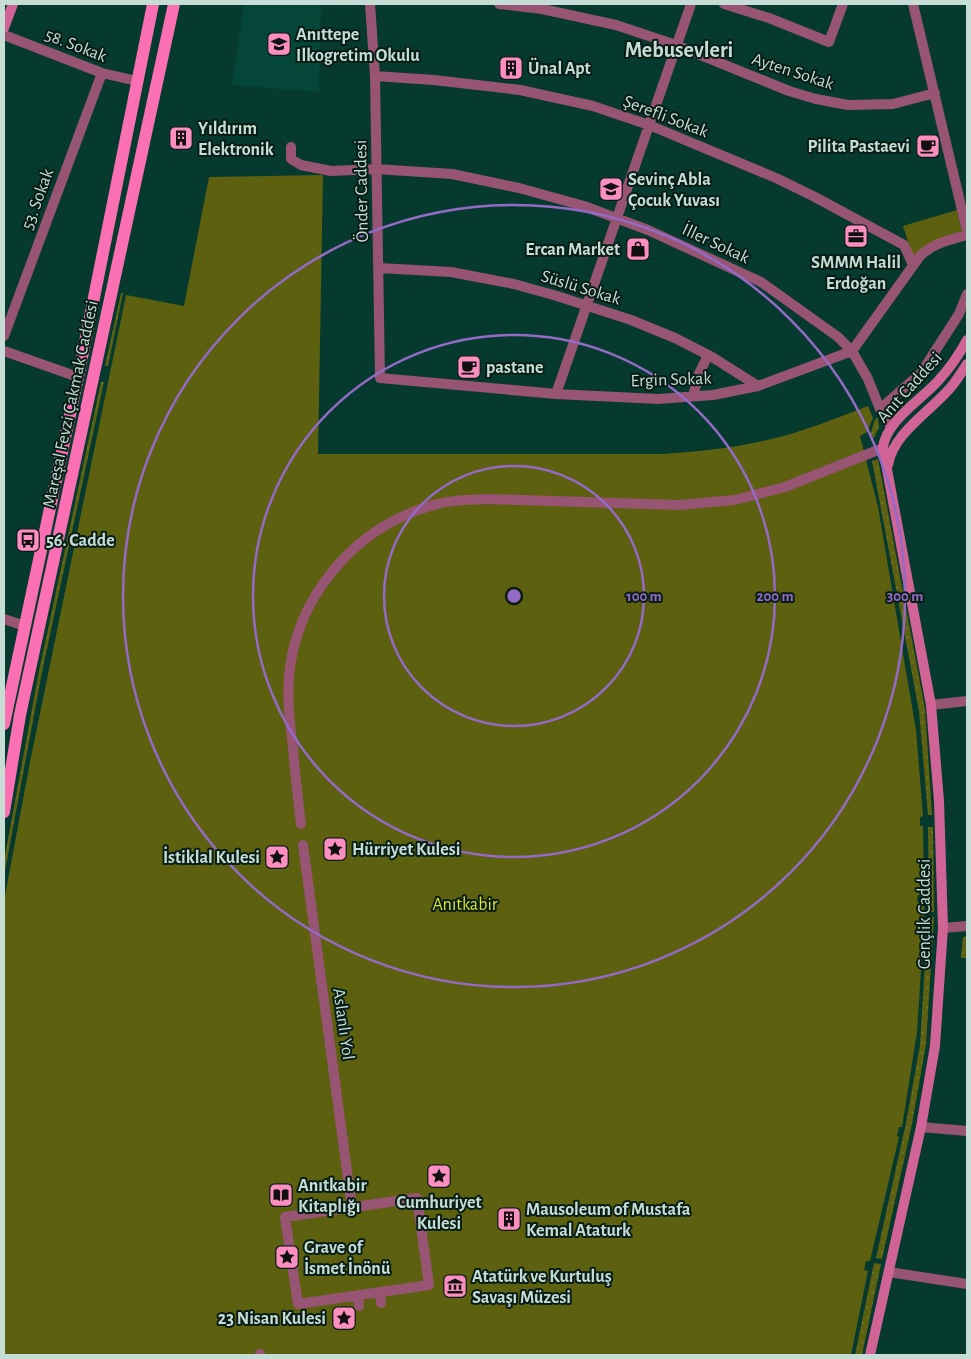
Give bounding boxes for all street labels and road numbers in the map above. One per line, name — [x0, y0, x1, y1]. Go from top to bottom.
street label: 58. Sokak — [42, 26, 110, 66]
street label: Ayten Sokak — [749, 50, 837, 94]
street label: Şerefli Sokak — [621, 93, 711, 142]
street label: Önder Caddesi — [350, 139, 372, 243]
street label: 53. Sokak — [19, 166, 58, 232]
street label: İller Sokak — [679, 219, 754, 268]
street label: Süslü Sokak — [539, 267, 623, 309]
street label: Mareşal Fevzi Çakmak Caddesi — [40, 299, 102, 510]
street label: Anıt Caddesi — [874, 349, 946, 426]
street label: Ergin Sokak — [630, 370, 713, 390]
street label: Gençlik Caddesi — [916, 859, 934, 969]
street label: Aslanlı Yol — [329, 987, 357, 1061]

